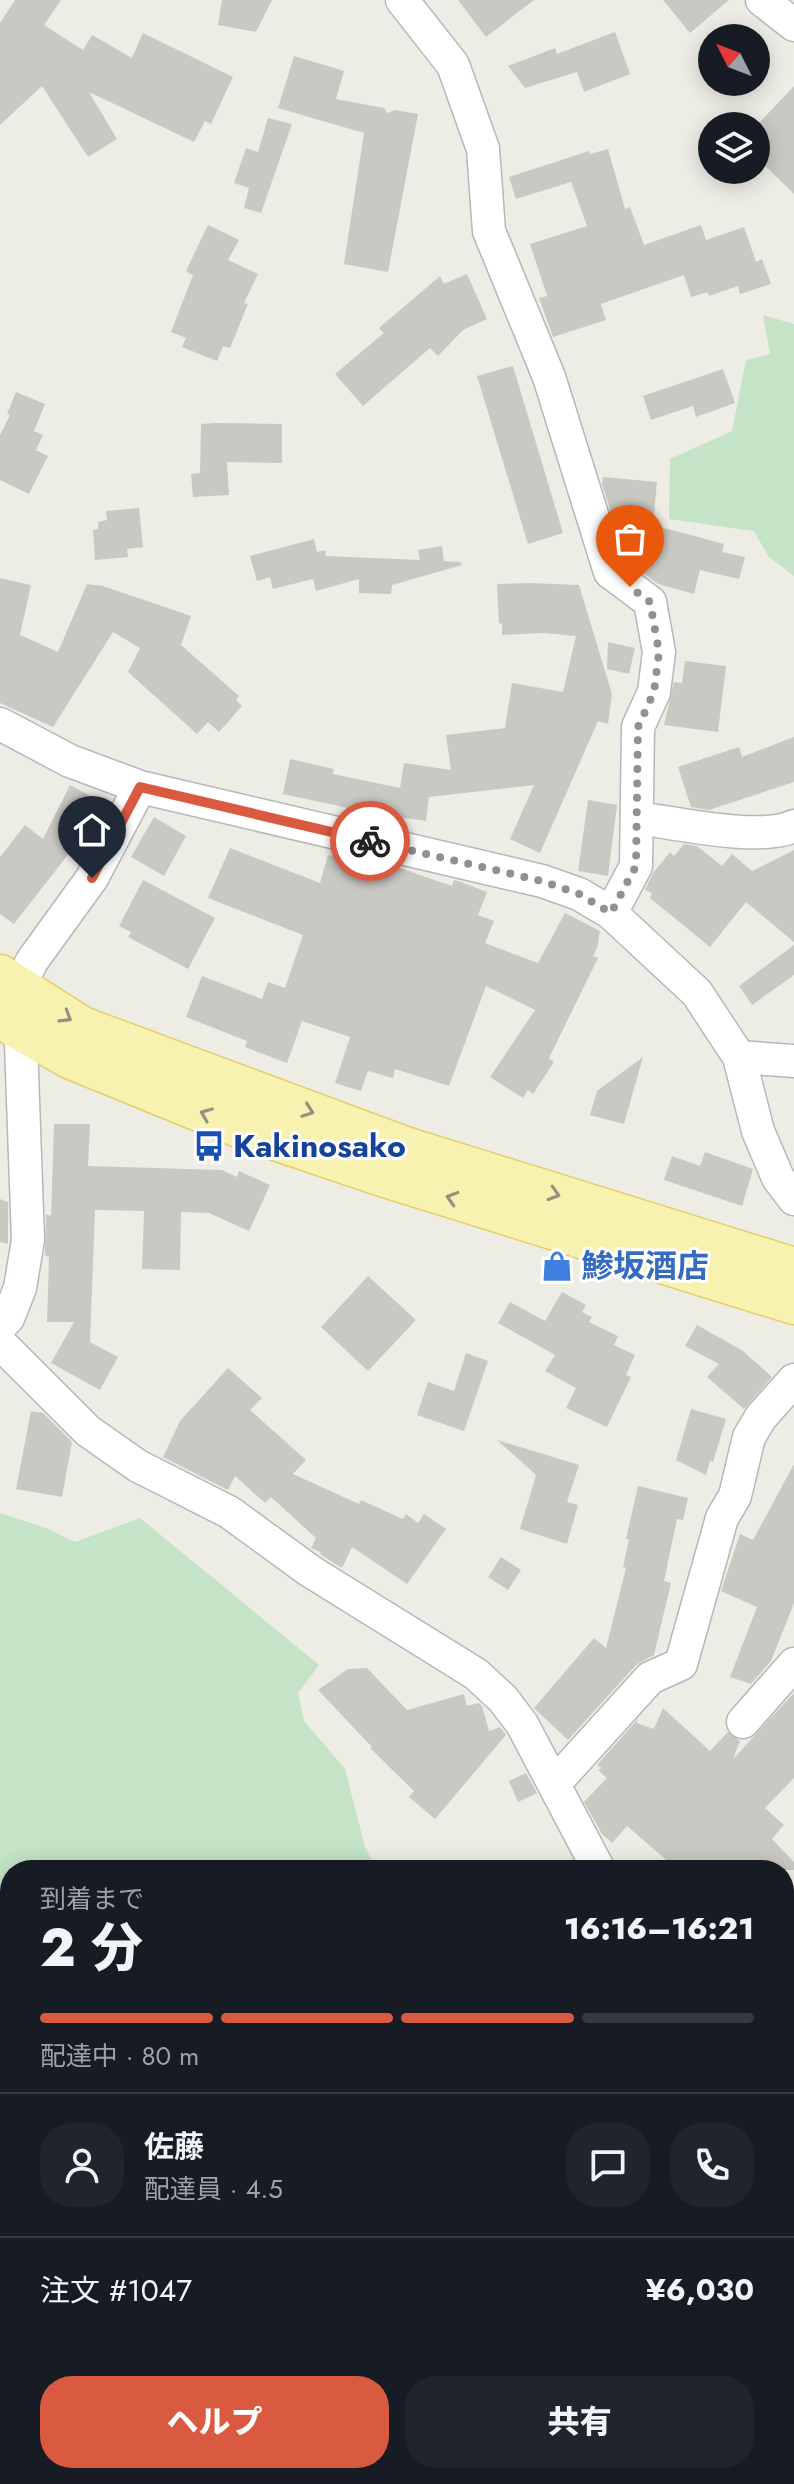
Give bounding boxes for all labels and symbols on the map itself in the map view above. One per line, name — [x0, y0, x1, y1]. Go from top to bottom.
north arrow — [698, 24, 770, 96]
pin — [596, 505, 664, 587]
pin — [58, 796, 126, 878]
courier — [330, 801, 410, 881]
one-way arrow — [57, 1007, 72, 1023]
one-way arrow — [300, 1101, 314, 1118]
one-way arrow — [200, 1107, 214, 1124]
place label: Kakinosako — [233, 1123, 406, 1169]
bus stop icon: Kakinosako — [192, 1129, 226, 1163]
one-way arrow — [547, 1184, 561, 1200]
one-way arrow — [446, 1191, 459, 1207]
place label: 鯵坂酒店 — [581, 1243, 709, 1289]
shop icon: 鯵坂酒店 — [540, 1249, 574, 1283]

